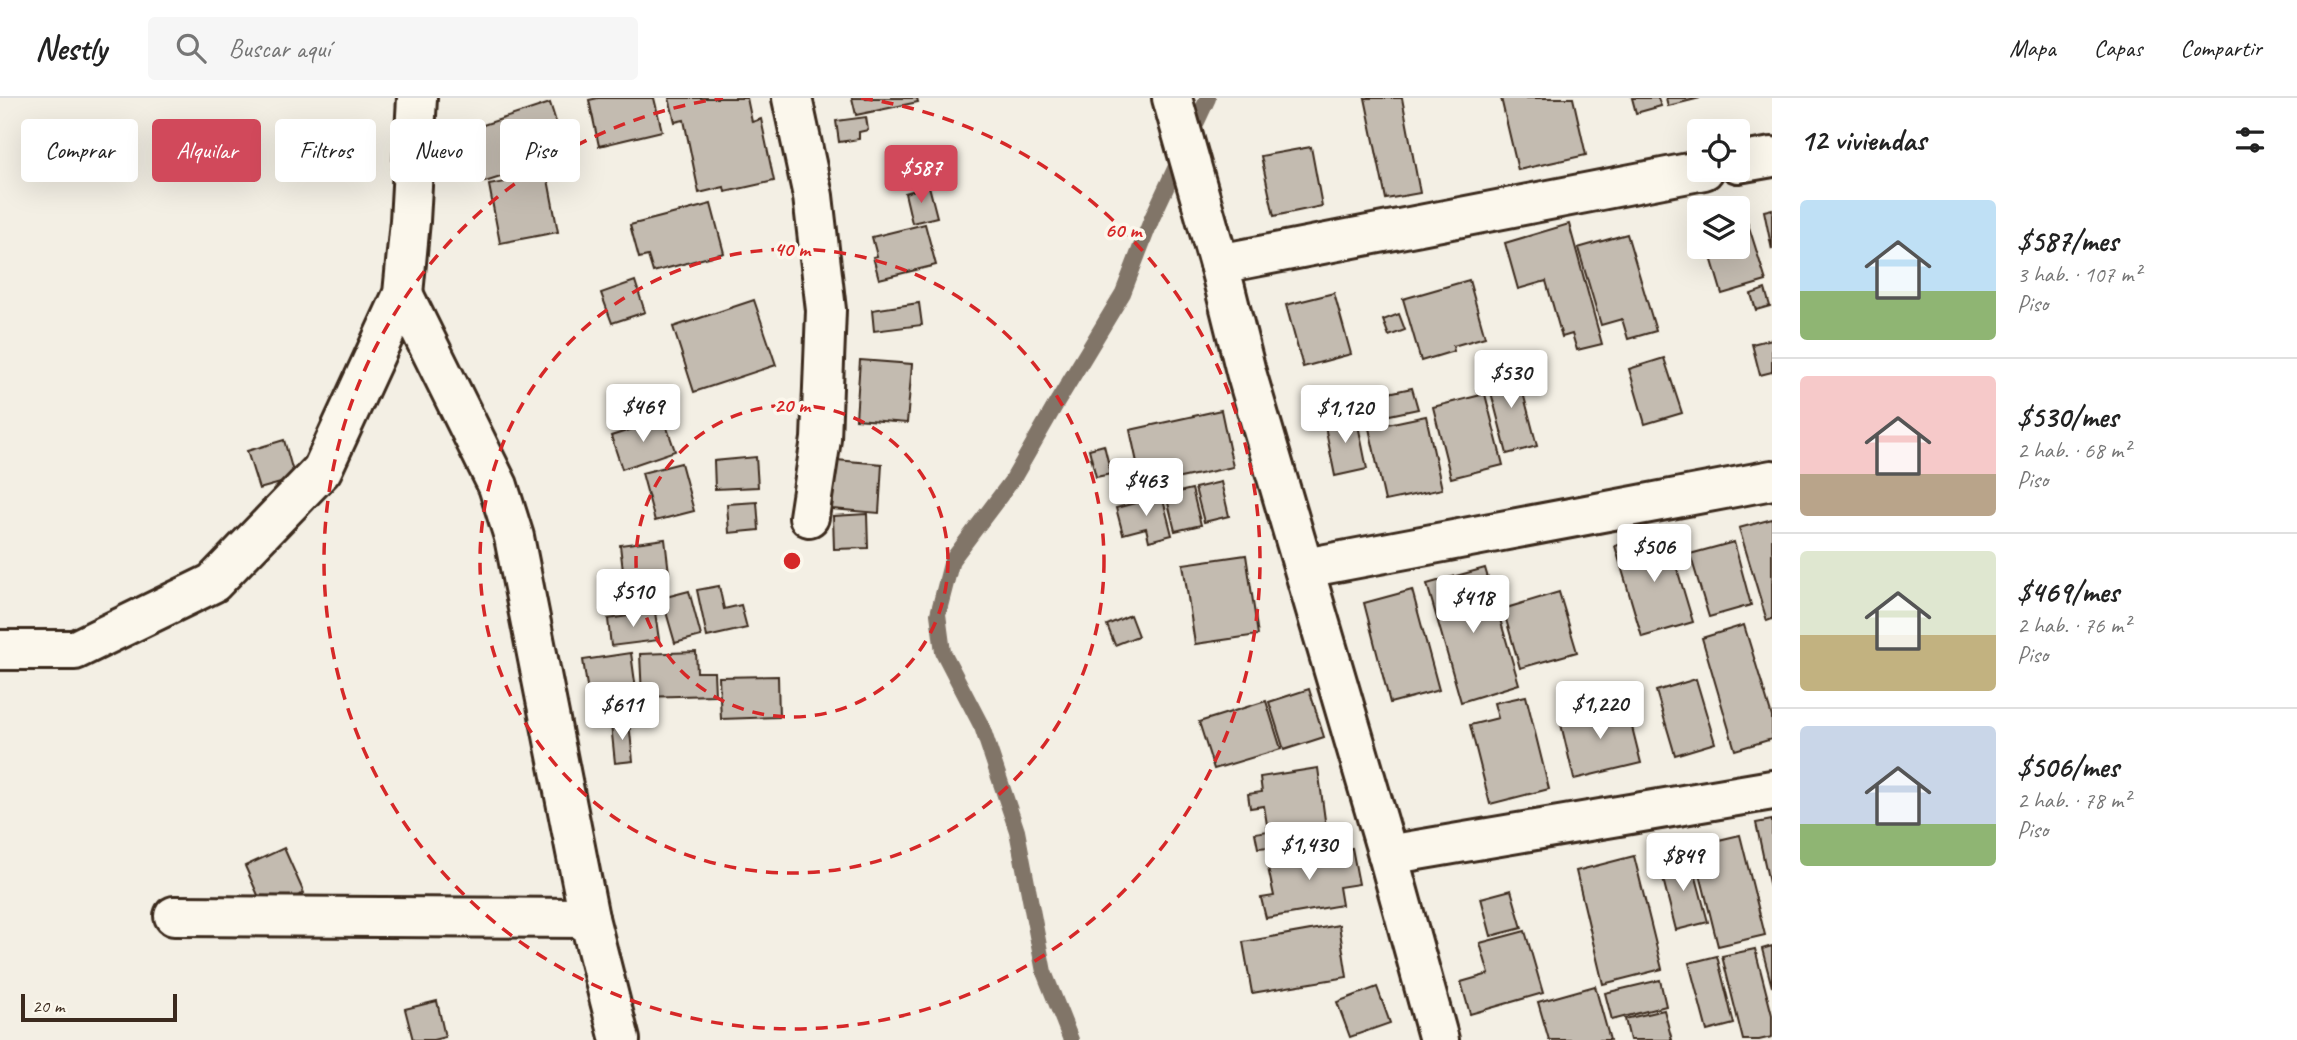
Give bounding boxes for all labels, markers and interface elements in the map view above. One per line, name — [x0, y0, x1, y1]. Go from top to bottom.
search box — [148, 17, 638, 80]
text: Nestly — [35, 27, 106, 69]
icon: search — [172, 29, 210, 67]
text: Buscar aquí — [228, 32, 330, 65]
text: Mapa — [2009, 33, 2056, 63]
text: Capas — [2094, 33, 2142, 63]
text: Compartir — [2180, 33, 2262, 63]
chip: Comprar — [21, 119, 138, 182]
chip: Alquilar — [152, 119, 261, 182]
chip: Filtros — [275, 119, 376, 182]
chip: Nuevo — [390, 119, 486, 182]
chip: Piso — [500, 119, 580, 182]
map controls — [1687, 119, 1750, 259]
button: locate — [1687, 119, 1750, 182]
text: 12 viviendas — [1800, 121, 1926, 159]
icon: filters — [2231, 121, 2269, 159]
pin: $587 — [880, 146, 962, 205]
text: $587 — [901, 153, 941, 182]
button: layers — [1687, 196, 1750, 259]
text: 60 m — [1105, 217, 1143, 243]
text: $587/mes — [2017, 222, 2118, 260]
icon: home — [1856, 228, 1940, 312]
text: 40 m — [774, 236, 812, 262]
text: 3 hab. · 107 m² — [2017, 260, 2141, 289]
text: Piso — [2017, 289, 2048, 318]
pin: $530 — [1470, 350, 1552, 410]
text: $530 — [1490, 358, 1532, 387]
pin: $469 — [602, 384, 684, 444]
pin: $1,120 — [1288, 386, 1402, 445]
text: $469 — [622, 392, 664, 421]
text: 20 m — [774, 392, 812, 418]
text: $1,120 — [1317, 393, 1373, 422]
text: $530/mes — [2017, 398, 2118, 436]
icon: home — [1856, 404, 1940, 488]
text: 2 hab. · 68 m² — [2017, 436, 2130, 465]
pin: $463 — [1105, 458, 1187, 518]
text: Piso — [2017, 465, 2048, 494]
text: $463 — [1125, 466, 1167, 495]
pin: $506 — [1613, 524, 1695, 584]
text: $506 — [1633, 532, 1675, 561]
centre of rings — [780, 549, 804, 573]
pin: $510 — [592, 570, 674, 629]
text: $469/mes — [2017, 573, 2119, 611]
pin: $418 — [1432, 575, 1514, 635]
text: $510 — [612, 577, 654, 606]
icon: home — [1856, 579, 1940, 663]
text: $418 — [1452, 583, 1494, 612]
text: 2 hab. · 76 m² — [2017, 611, 2130, 640]
text: Piso — [2017, 640, 2048, 669]
pin: $611 — [581, 682, 663, 742]
pin: $1,220 — [1543, 682, 1657, 741]
text: $1,220 — [1572, 689, 1628, 718]
text: $611 — [601, 690, 643, 719]
text: $506/mes — [2017, 748, 2119, 786]
icon: home — [1856, 754, 1940, 838]
text: 2 hab. · 78 m² — [2017, 786, 2130, 815]
text: Piso — [2017, 815, 2048, 844]
pin: $1,430 — [1252, 822, 1366, 882]
text: $1,430 — [1281, 830, 1337, 859]
pin: $849 — [1642, 834, 1724, 893]
text: $849 — [1662, 841, 1704, 870]
scale bar — [21, 991, 177, 1023]
text: 20 m — [32, 994, 64, 1018]

